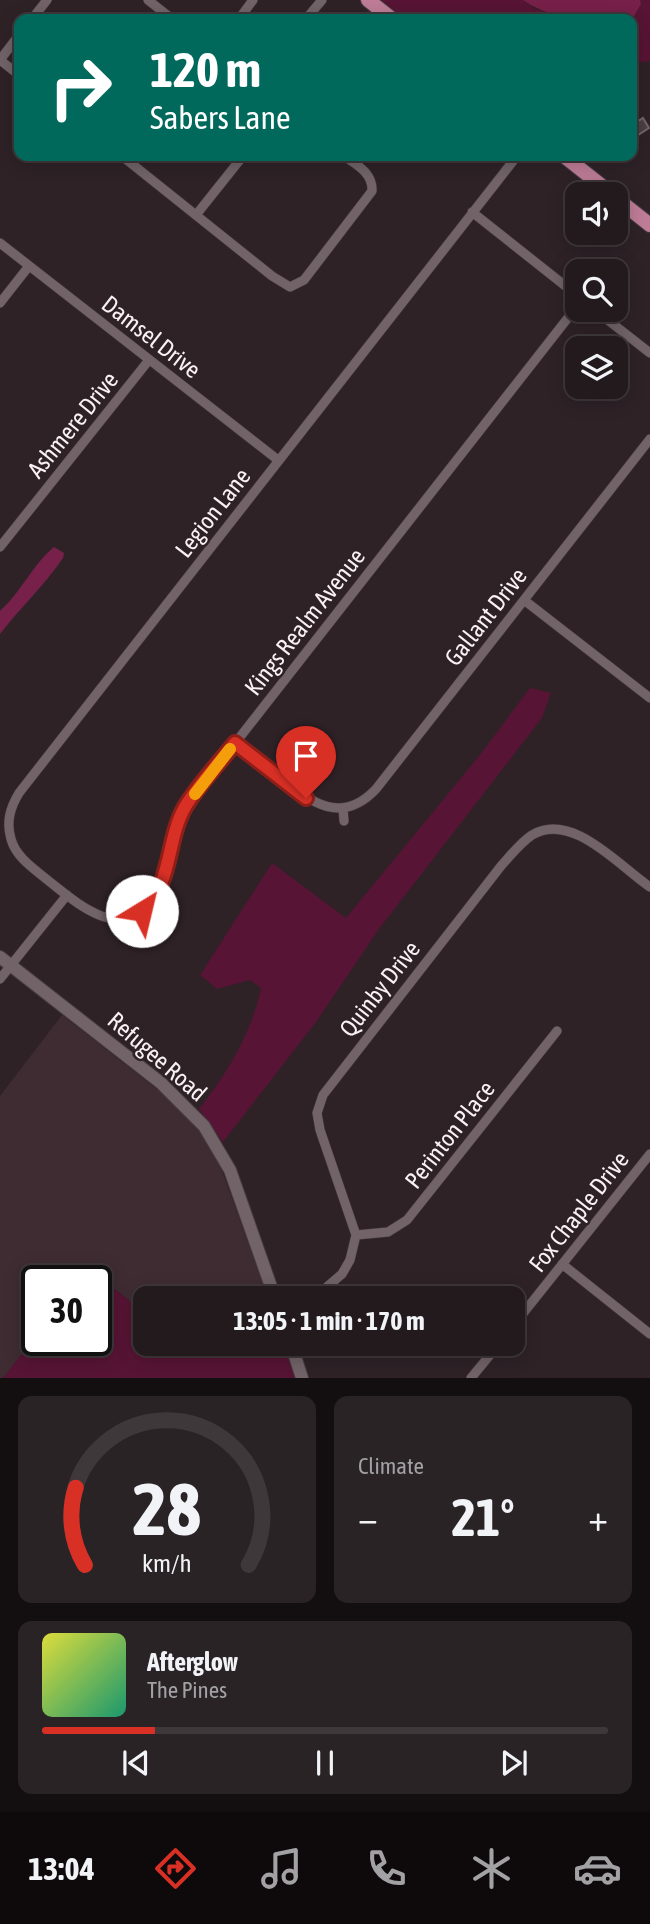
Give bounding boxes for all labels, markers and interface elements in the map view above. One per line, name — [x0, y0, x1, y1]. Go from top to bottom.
text: 120 m — [150, 41, 261, 97]
icon: right — [35, 42, 126, 133]
text: Sabers Lane — [150, 99, 290, 136]
map controls — [565, 182, 628, 399]
button: sound — [565, 182, 628, 245]
button: search — [565, 259, 628, 322]
street label: Damsel Drive — [97, 290, 206, 383]
button: layers — [565, 336, 628, 399]
street label: Ashmere Drive — [22, 366, 123, 483]
street label: Legion Lane — [170, 463, 256, 562]
street label: Kings Realm Avenue — [239, 543, 370, 700]
street label: Gallant Drive — [439, 563, 532, 671]
pin — [276, 726, 336, 798]
icon: arrive — [287, 737, 325, 775]
position arrow — [105, 874, 179, 948]
street label: Quinby Drive — [334, 936, 425, 1042]
street label: Refugee Road — [103, 1007, 212, 1107]
street label: Perinton Place — [399, 1076, 500, 1194]
street label: Fox Chaple Drive — [523, 1146, 634, 1277]
speed limit sign: 30 — [21, 1265, 112, 1356]
text: 13:05 · 1 min · 170 m — [233, 1306, 425, 1336]
text: Climate — [358, 1453, 424, 1479]
text: 28 — [133, 1468, 201, 1551]
text: 21° — [451, 1487, 515, 1547]
text: − — [358, 1496, 378, 1539]
text: + — [588, 1496, 608, 1539]
text: km/h — [142, 1549, 192, 1577]
text: Afterglow — [147, 1647, 238, 1677]
text: The Pines — [147, 1677, 227, 1703]
icon: previous — [117, 1744, 155, 1782]
icon: pause — [306, 1744, 344, 1782]
icon: next — [495, 1744, 533, 1782]
icon: directions — [151, 1844, 200, 1893]
icon: music — [257, 1844, 306, 1893]
icon: phone — [362, 1844, 411, 1893]
icon: climate — [467, 1844, 516, 1893]
icon: car — [573, 1844, 622, 1893]
text: 13:04 — [28, 1850, 95, 1887]

